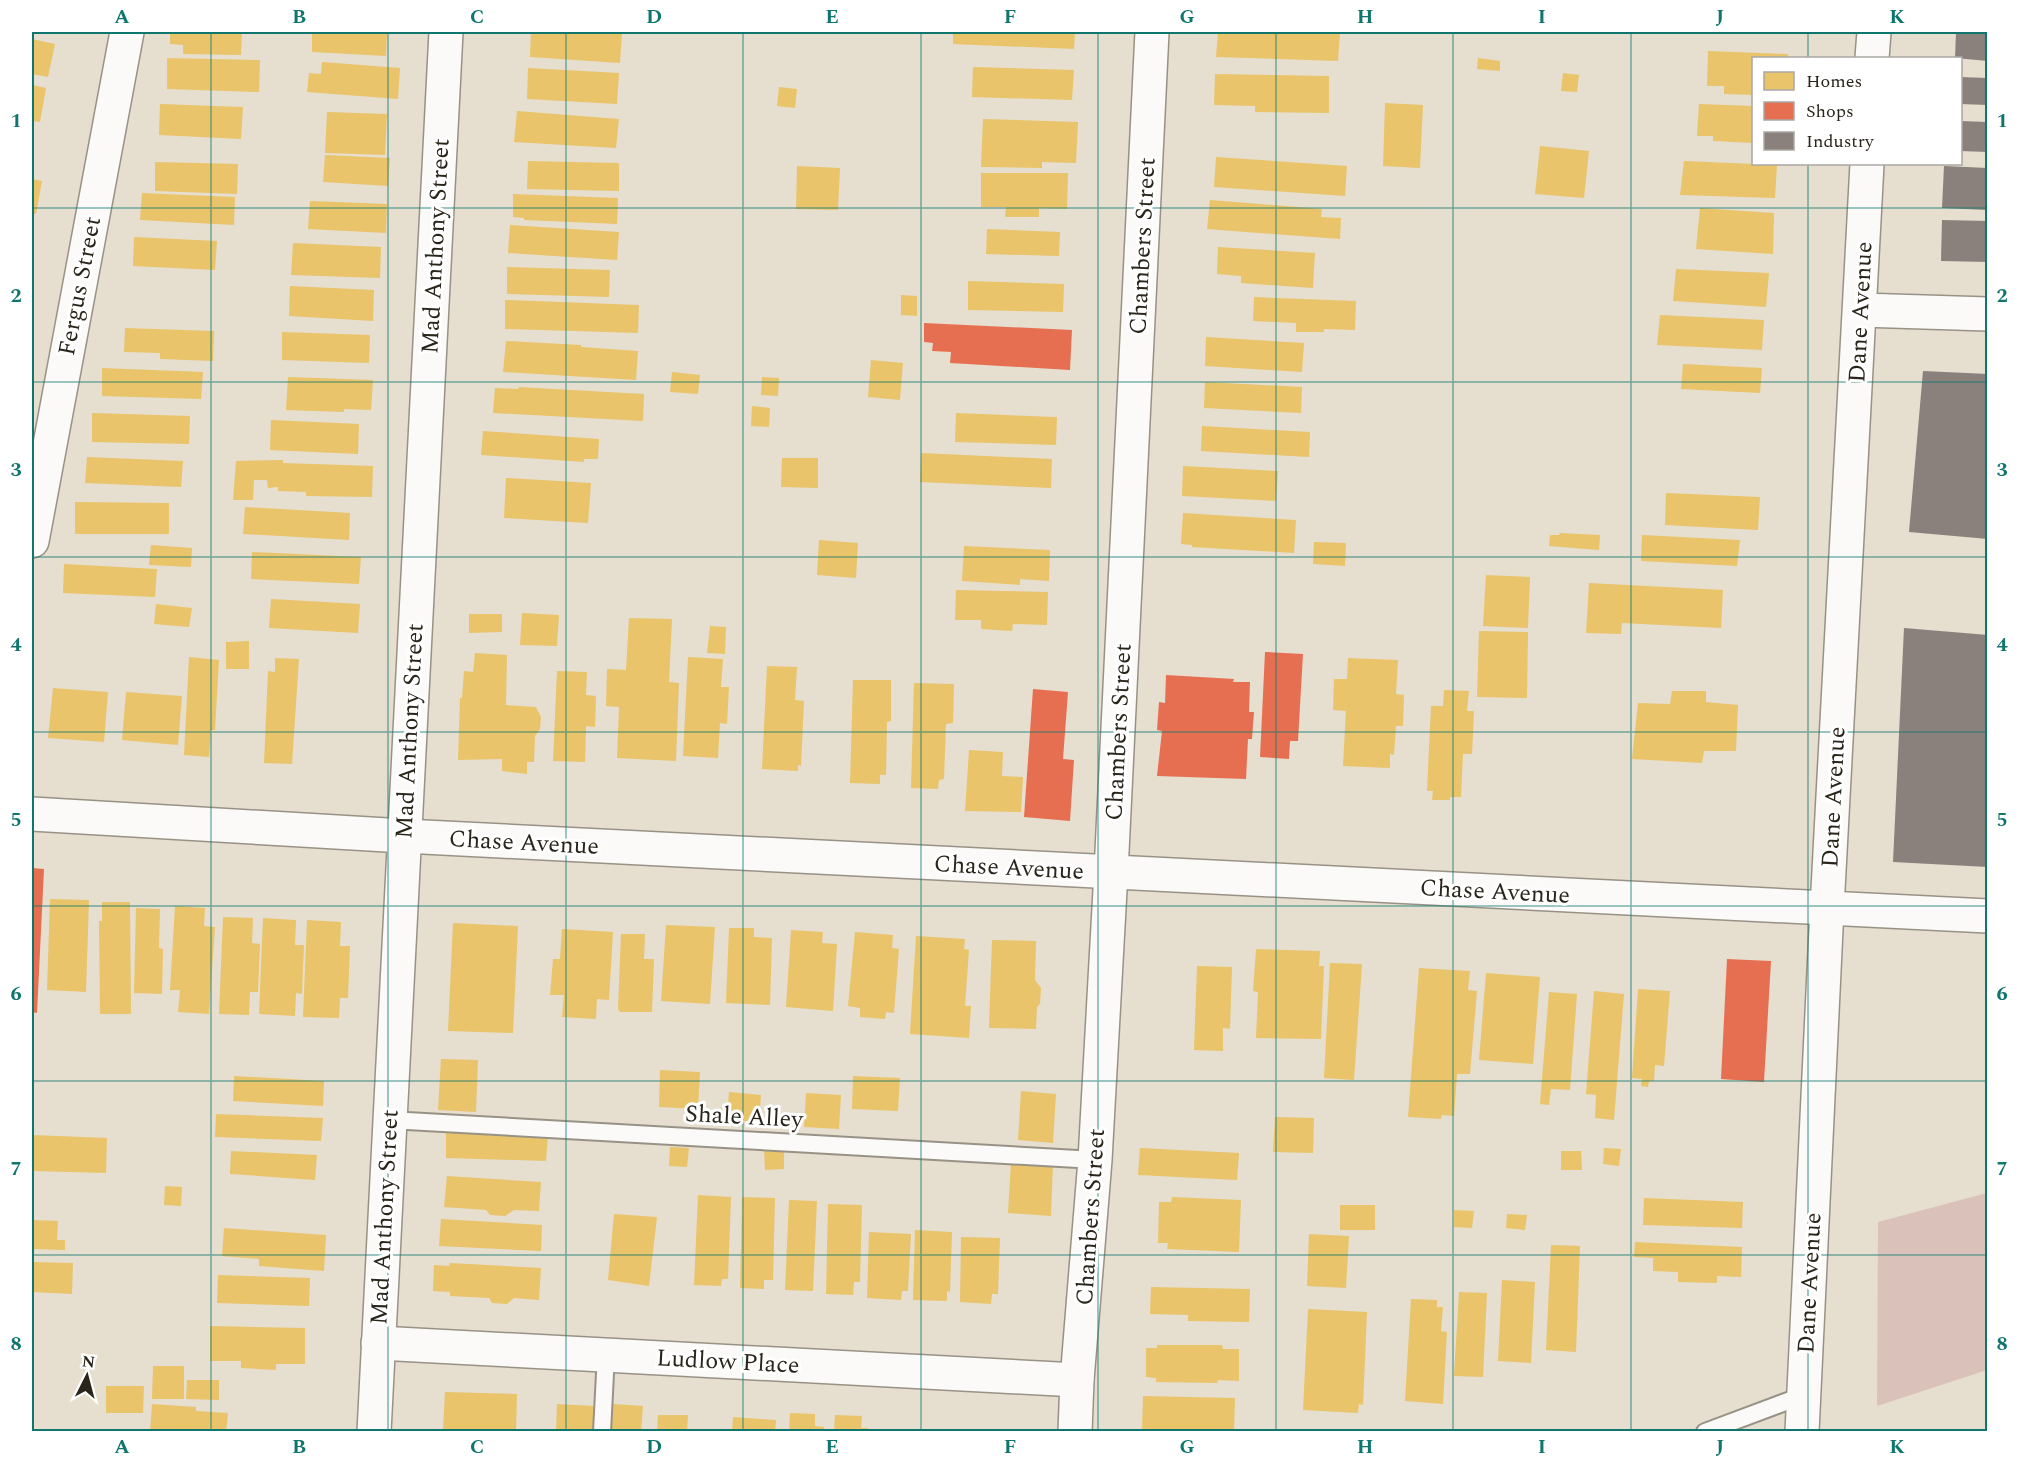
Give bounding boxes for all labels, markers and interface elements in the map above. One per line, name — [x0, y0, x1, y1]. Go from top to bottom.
text: A — [114, 2, 130, 32]
text: B — [292, 2, 306, 32]
text: C — [470, 2, 484, 32]
text: D — [646, 2, 662, 32]
text: E — [825, 2, 839, 32]
text: F — [1004, 2, 1016, 32]
text: G — [1179, 2, 1195, 32]
text: H — [1357, 2, 1373, 32]
text: I — [1538, 2, 1546, 32]
text: J — [1716, 2, 1724, 32]
text: K — [1889, 2, 1905, 32]
legend — [1752, 57, 1962, 165]
text: Homes — [1806, 68, 1862, 95]
text: Shops — [1806, 98, 1854, 125]
text: 1 — [10, 106, 22, 136]
text: 1 — [1996, 106, 2008, 136]
text: Industry — [1806, 128, 1875, 155]
street label: Mad Anthony Street — [412, 137, 460, 355]
street label: Chambers Street — [1120, 156, 1166, 336]
street label: Fergus Street — [49, 214, 111, 359]
street label: Dane Avenue — [1839, 241, 1883, 383]
text: 2 — [10, 281, 22, 311]
text: 2 — [1996, 281, 2008, 311]
text: 3 — [10, 455, 22, 485]
text: 3 — [1996, 455, 2008, 485]
street label: Mad Anthony Street — [386, 622, 434, 840]
text: 4 — [10, 630, 22, 660]
text: 4 — [1996, 630, 2008, 660]
street label: Chambers Street — [1096, 642, 1142, 822]
street label: Dane Avenue — [1812, 726, 1856, 868]
text: 5 — [10, 805, 22, 835]
text: 5 — [1996, 805, 2008, 835]
street label: Chase Avenue — [448, 821, 600, 865]
street label: Chase Avenue — [933, 846, 1085, 890]
street label: Chase Avenue — [1419, 870, 1571, 914]
text: 6 — [10, 979, 22, 1009]
text: 6 — [1996, 979, 2008, 1009]
street label: Shale Alley — [684, 1096, 805, 1138]
street label: Mad Anthony Street — [361, 1108, 409, 1326]
street label: Chambers Street — [1067, 1127, 1115, 1307]
text: 7 — [10, 1154, 22, 1184]
text: 7 — [1996, 1154, 2008, 1184]
street label: Dane Avenue — [1788, 1212, 1832, 1354]
text: 8 — [10, 1329, 22, 1359]
text: 8 — [1996, 1329, 2008, 1359]
street label: Ludlow Place — [655, 1340, 800, 1384]
north arrow — [57, 1346, 117, 1406]
text: N — [81, 1349, 96, 1375]
text: A — [114, 1432, 130, 1462]
text: B — [292, 1432, 306, 1462]
text: C — [470, 1432, 484, 1462]
text: D — [646, 1432, 662, 1462]
text: E — [825, 1432, 839, 1462]
text: F — [1004, 1432, 1016, 1462]
text: G — [1179, 1432, 1195, 1462]
text: H — [1357, 1432, 1373, 1462]
text: I — [1538, 1432, 1546, 1462]
text: J — [1716, 1432, 1724, 1462]
text: K — [1889, 1432, 1905, 1462]

